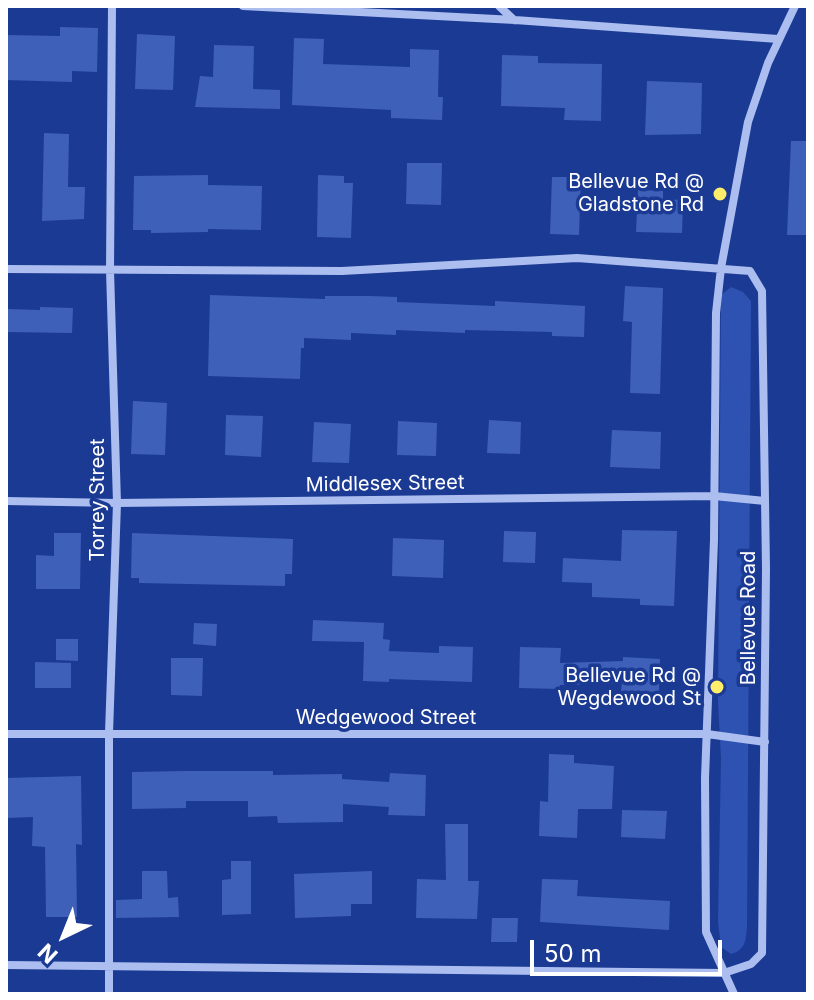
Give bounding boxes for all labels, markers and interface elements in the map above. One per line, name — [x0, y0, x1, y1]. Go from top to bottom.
place label: Bellevue Rd @ Gladstone Rd — [568, 170, 704, 217]
marker: Bellevue Rd @ Gladstone Rd — [711, 185, 729, 203]
street label: Torrey Street — [86, 439, 110, 561]
street label: Middlesex Street — [305, 471, 465, 497]
street label: Bellevue Road — [737, 551, 761, 685]
place label: Bellevue Rd @ Wegdewood St — [558, 664, 701, 711]
marker: Bellevue Rd @ Wegdewood St — [708, 678, 726, 696]
street label: Wedgewood Street — [296, 706, 476, 730]
north arrow — [24, 896, 104, 976]
scale bar — [534, 924, 726, 974]
text: N — [33, 938, 63, 969]
text: 50 m — [544, 939, 602, 968]

